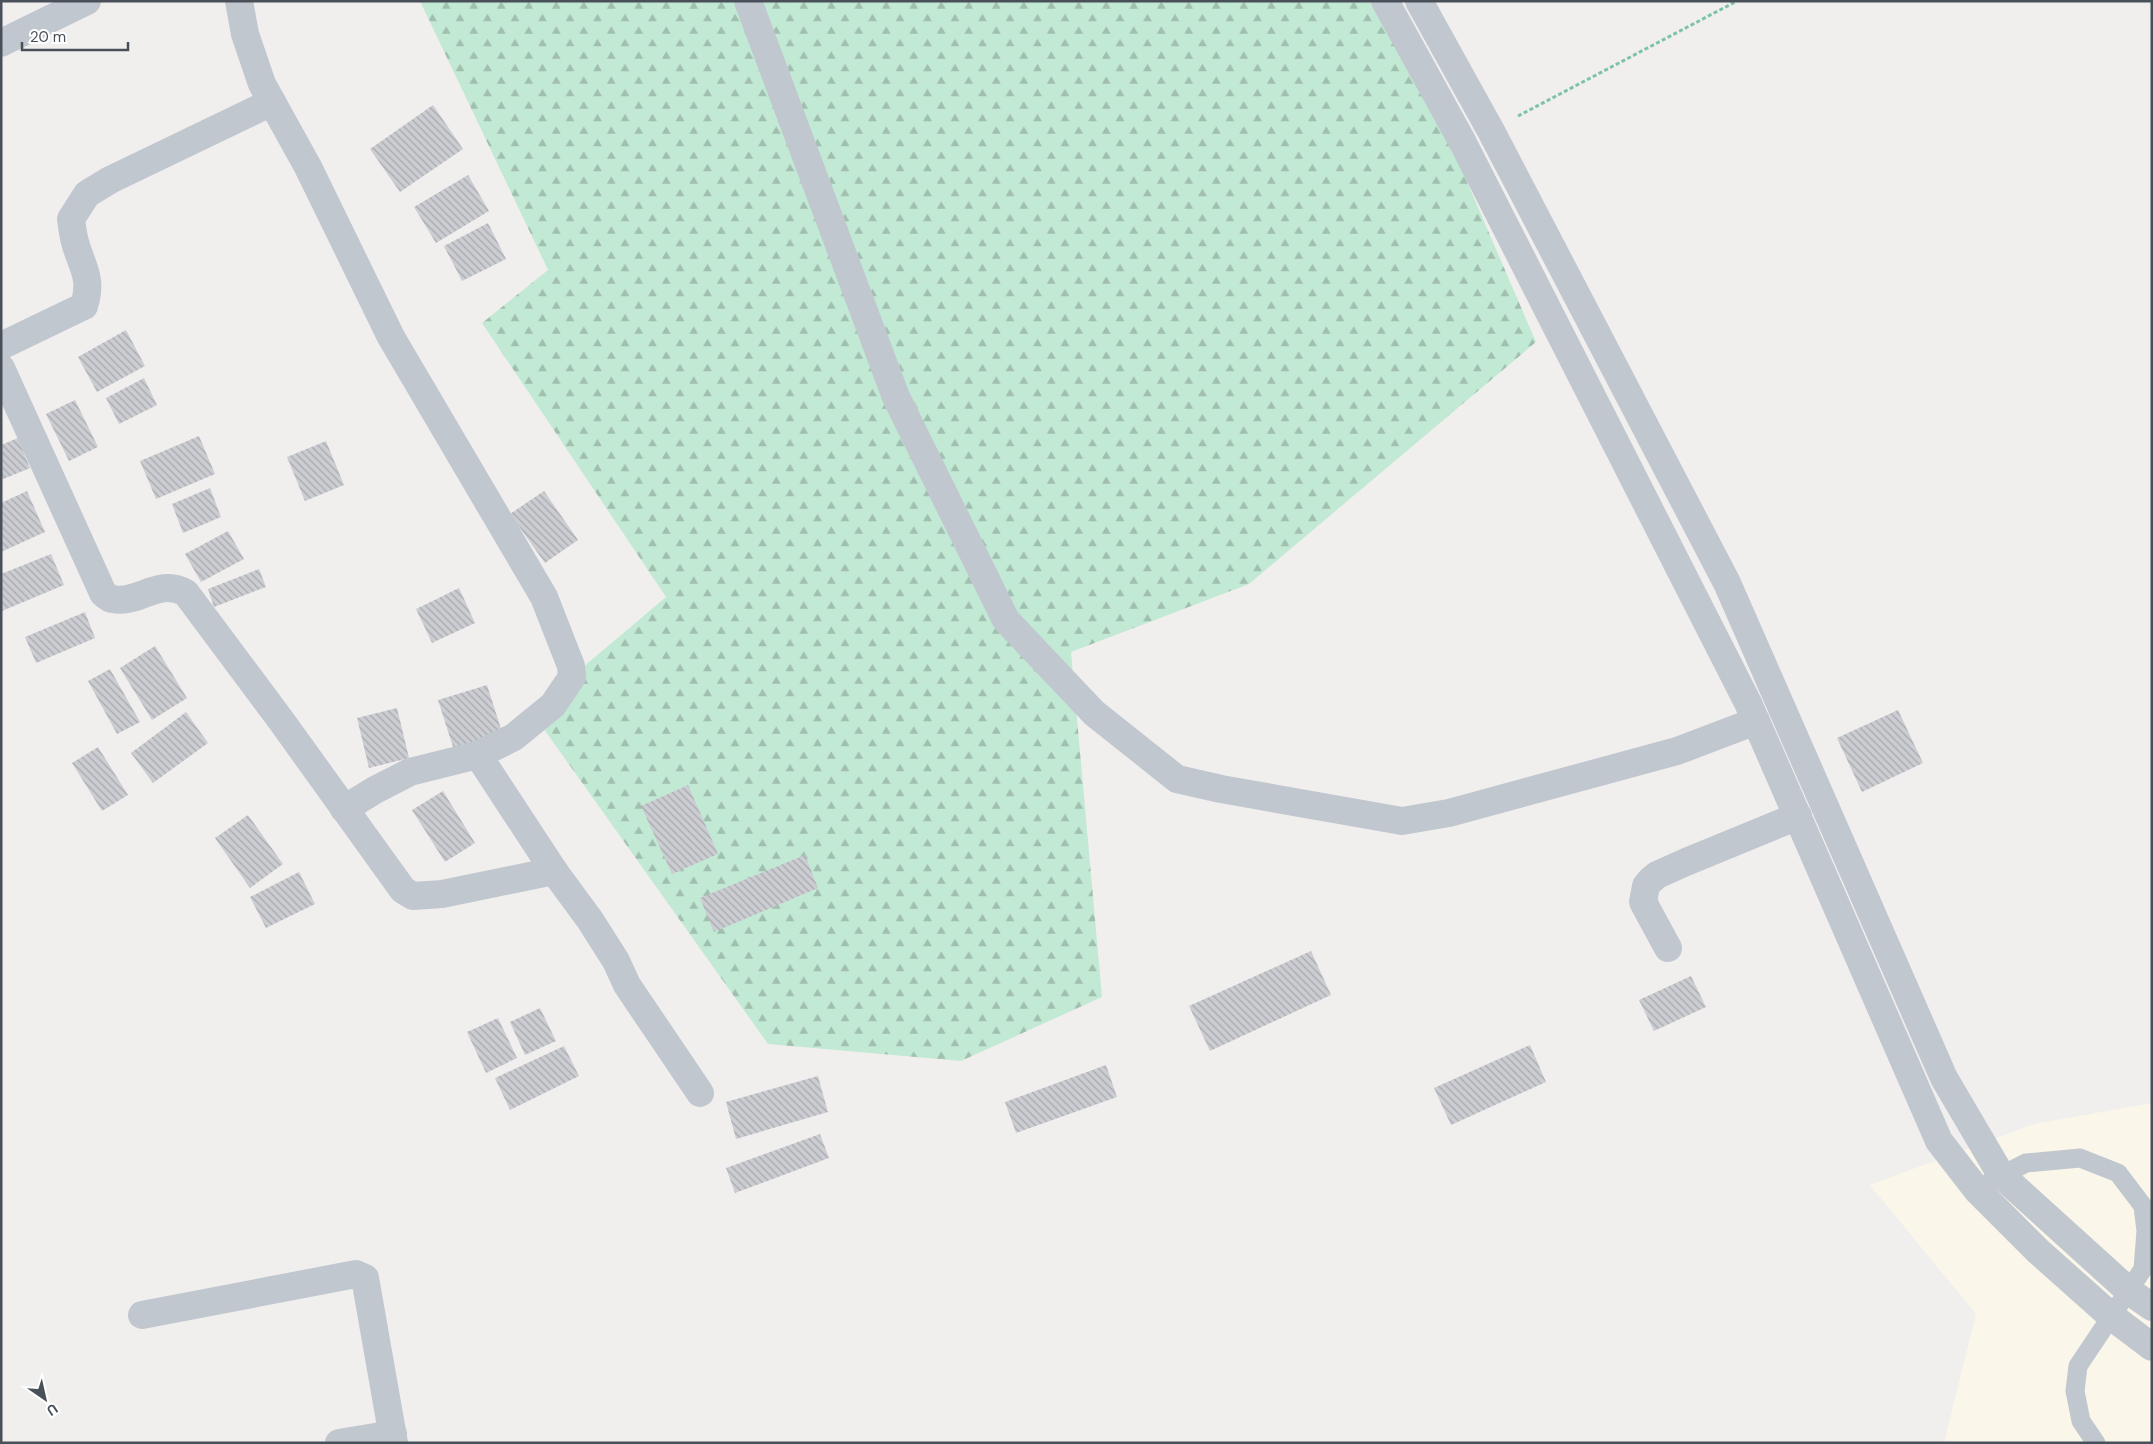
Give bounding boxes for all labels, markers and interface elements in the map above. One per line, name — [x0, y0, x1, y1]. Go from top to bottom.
scale bar — [22, 20, 129, 52]
text: 20 m — [30, 27, 66, 47]
north arrow — [20, 1374, 70, 1424]
text: U — [43, 1400, 61, 1420]

